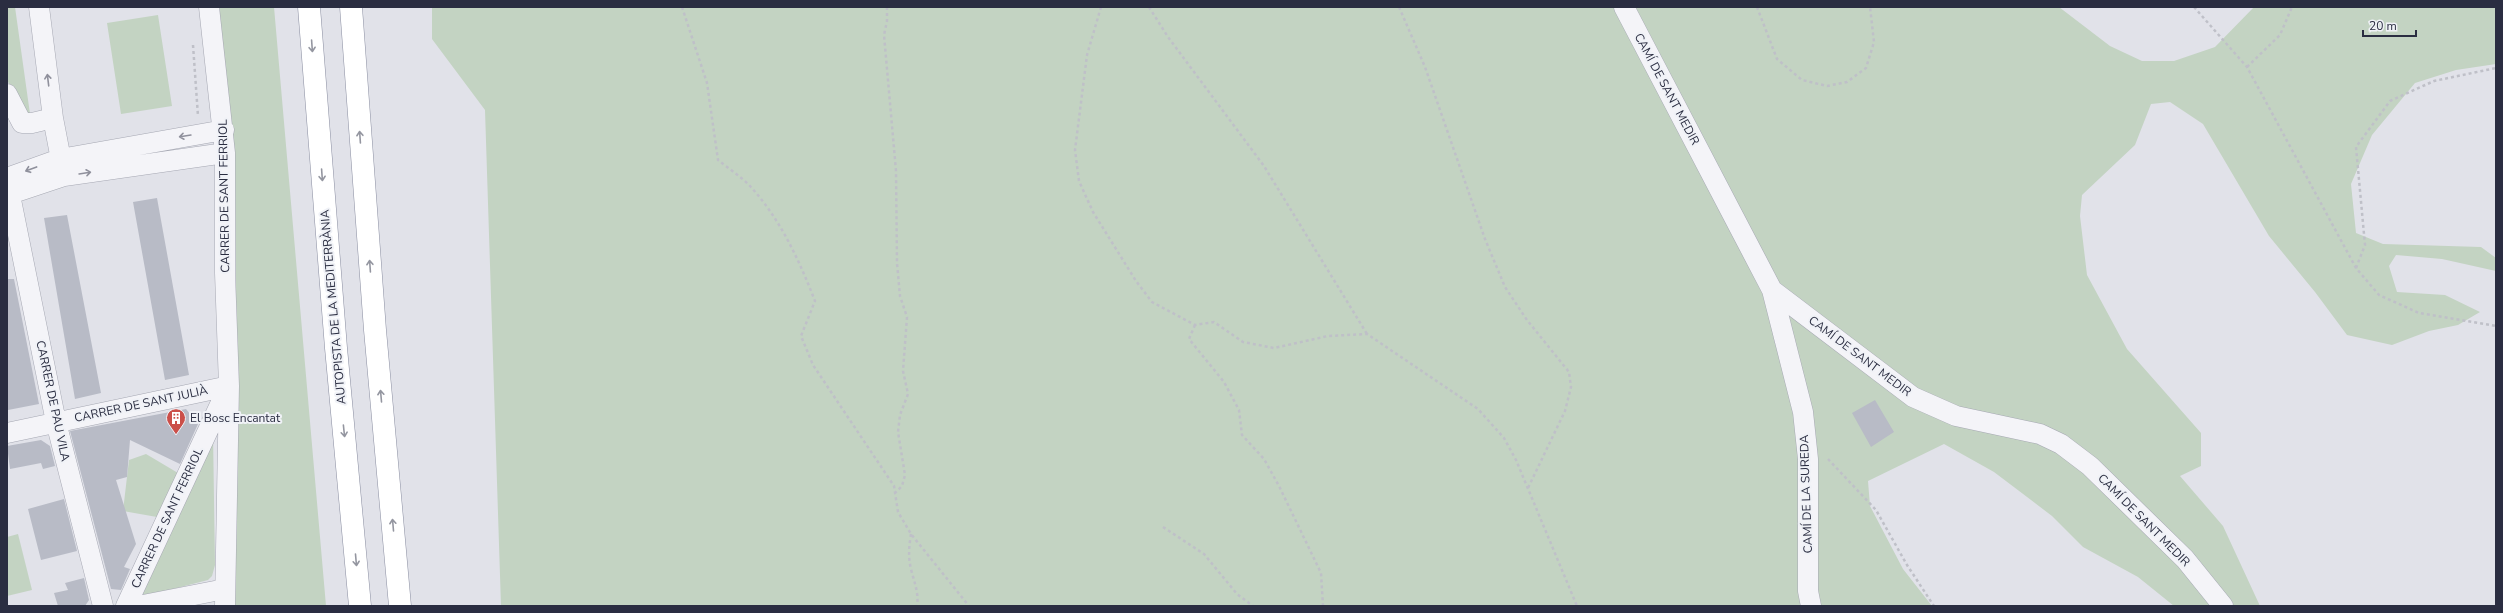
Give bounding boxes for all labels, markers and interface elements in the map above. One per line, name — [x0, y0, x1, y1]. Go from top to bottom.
scale bar — [2363, 12, 2416, 38]
text: 20 m — [2369, 18, 2397, 34]
street label: CAMÍ DE SANT MEDIR — [1631, 30, 1703, 148]
one-way arrow — [309, 39, 316, 52]
one-way arrow — [44, 73, 52, 86]
street label: CARRER DE SANT FERRIOL — [215, 119, 233, 273]
one-way arrow — [357, 131, 364, 144]
one-way arrow — [179, 132, 192, 140]
one-way arrow — [25, 166, 38, 173]
one-way arrow — [78, 169, 91, 177]
one-way arrow — [319, 169, 326, 182]
street label: AUTOPISTA DE LA MEDITERRÀNIA — [317, 209, 349, 405]
one-way arrow — [367, 260, 374, 273]
street label: CAMÍ DE SANT MEDIR — [1805, 312, 1915, 400]
street label: CARRER DE PAU VILA — [32, 339, 74, 463]
street label: CARRER DE SANT JULIÀ — [73, 382, 209, 426]
one-way arrow — [378, 390, 385, 403]
building icon: El Bosc Encantat — [165, 407, 187, 435]
place label: El Bosc Encantat — [190, 410, 281, 426]
one-way arrow — [340, 424, 347, 437]
street label: CAMÍ DE LA SUREDA — [1796, 434, 1816, 554]
street label: CARRER DE SANT FERRIOL — [127, 445, 207, 591]
street label: CAMÍ DE SANT MEDIR — [2094, 470, 2194, 570]
one-way arrow — [389, 519, 397, 532]
one-way arrow — [352, 553, 359, 566]

